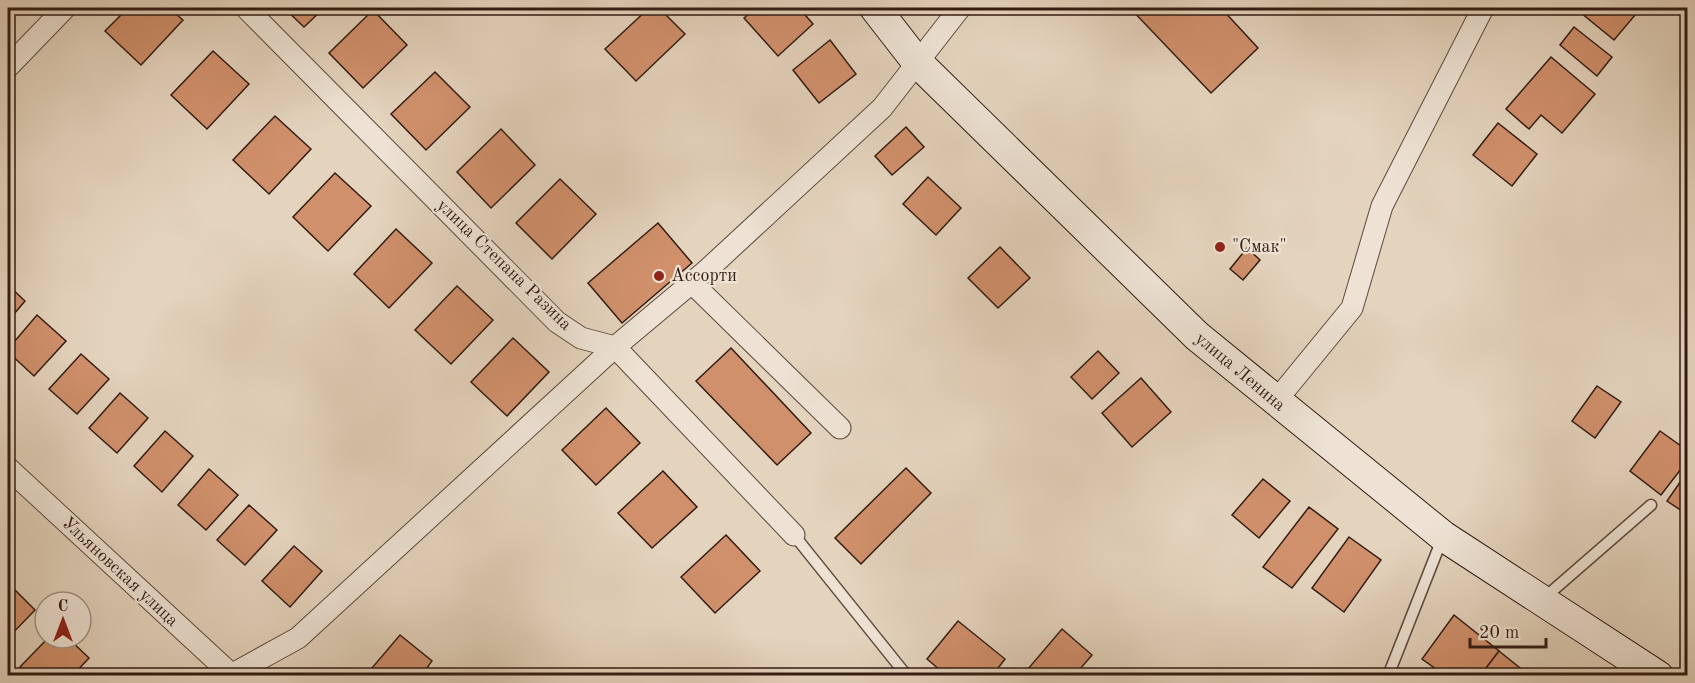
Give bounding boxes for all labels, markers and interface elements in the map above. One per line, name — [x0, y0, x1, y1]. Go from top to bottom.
street label: улица Степана Разина — [433, 196, 575, 334]
place label: "Смак" — [1232, 238, 1287, 256]
marker: "Смак" — [1213, 240, 1227, 254]
place label: Ассорти — [671, 267, 737, 285]
marker: Ассорти — [652, 269, 666, 283]
street label: улица Ленина — [1191, 329, 1289, 415]
street label: Ульяновская улица — [58, 514, 182, 630]
north arrow — [33, 590, 93, 650]
text: С — [58, 599, 68, 615]
scale bar — [1470, 611, 1546, 649]
text: 20 m — [1479, 624, 1519, 642]

